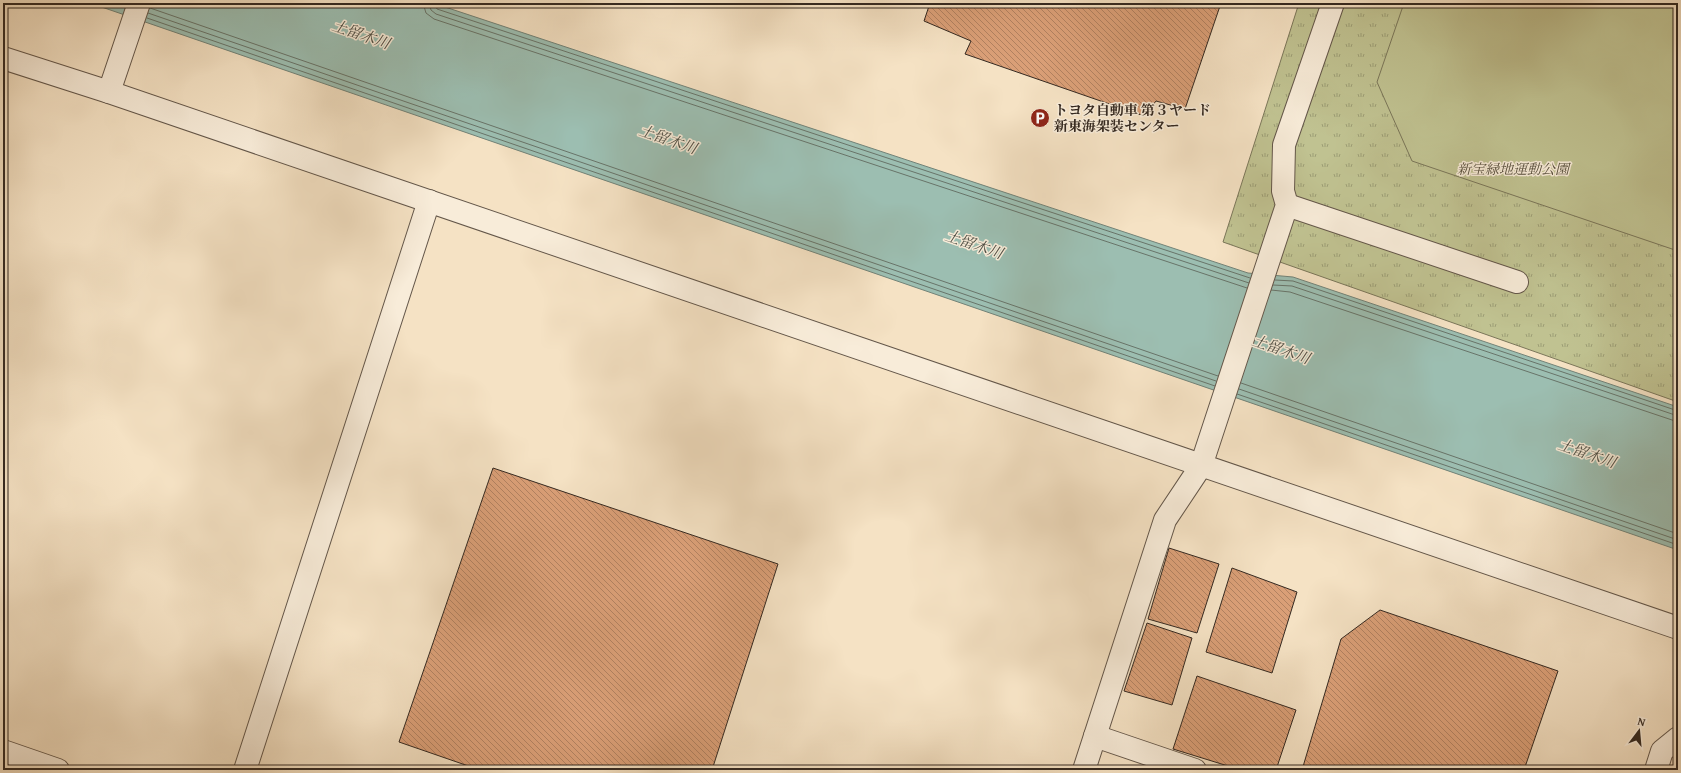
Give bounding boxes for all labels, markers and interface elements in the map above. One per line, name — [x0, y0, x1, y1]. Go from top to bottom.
water label: 土留木川 — [329, 14, 395, 54]
place label: トヨタ自動車 第３ヤード 新東海架装センター — [1054, 100, 1211, 136]
parking icon: トヨタ自動車 第３ヤード 新東海架装センター — [1029, 107, 1051, 129]
water label: 土留木川 — [636, 119, 702, 159]
park label: 新宝緑地運動公園 — [1457, 159, 1571, 179]
water label: 土留木川 — [942, 224, 1008, 264]
water label: 土留木川 — [1249, 329, 1315, 369]
water label: 土留木川 — [1555, 433, 1621, 473]
north arrow — [1619, 711, 1659, 751]
text: N — [1636, 713, 1648, 730]

